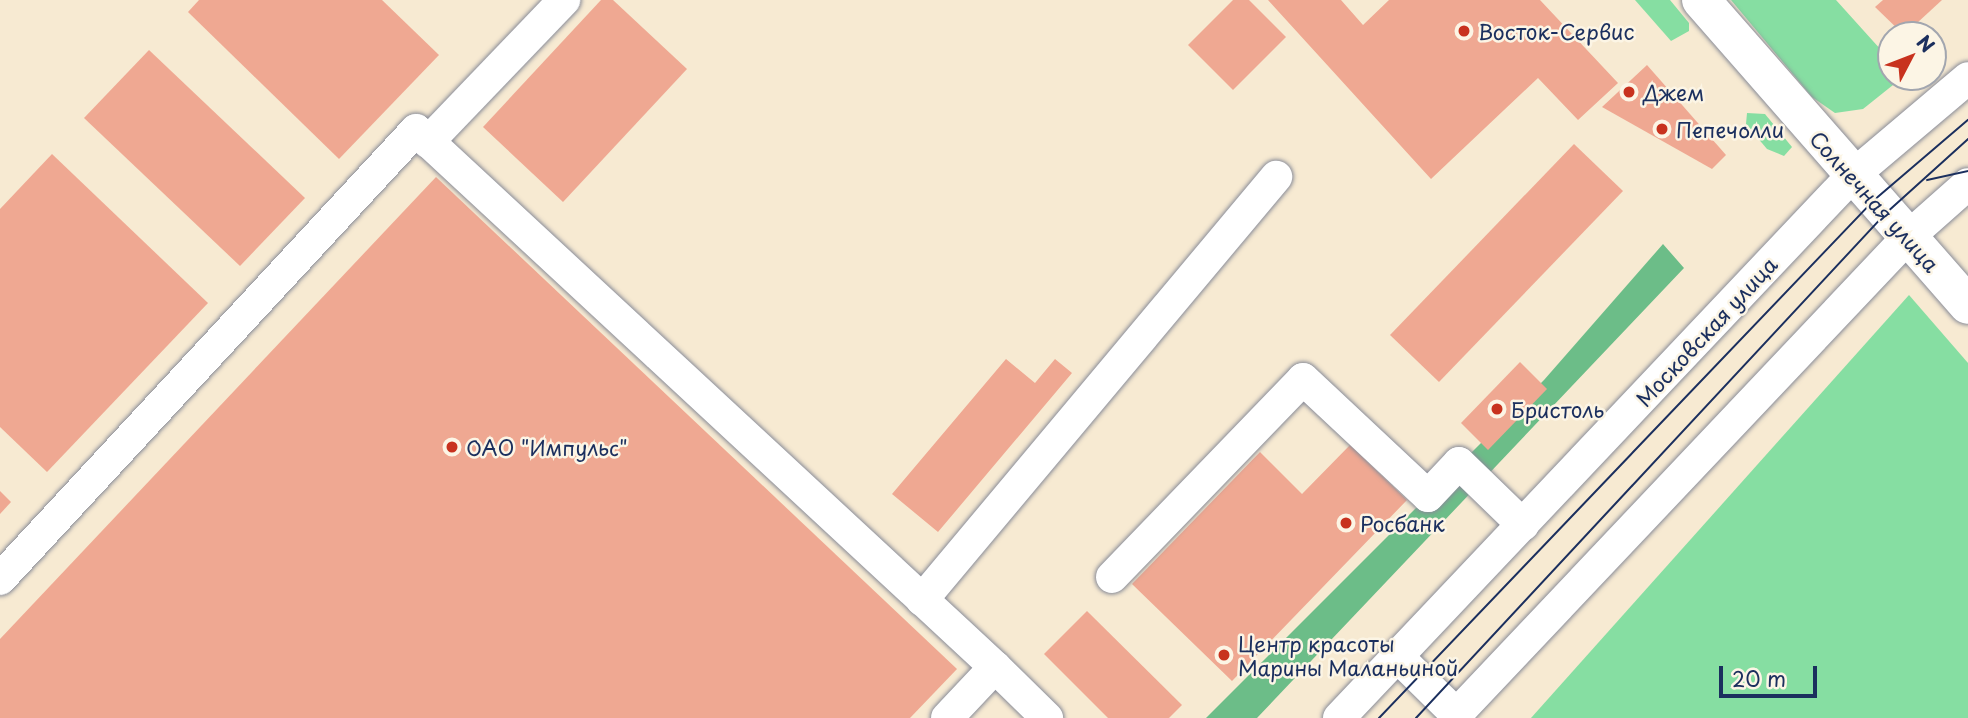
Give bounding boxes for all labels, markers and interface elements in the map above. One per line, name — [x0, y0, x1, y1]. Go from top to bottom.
place label: Восток-Сервис — [1478, 18, 1634, 44]
north arrow — [1877, 21, 1947, 91]
marker: Восток-Сервис — [1456, 23, 1472, 39]
text: N — [1911, 28, 1942, 58]
place label: Джем — [1643, 79, 1704, 105]
marker: Джем — [1621, 84, 1637, 100]
place label: Пепечолли — [1676, 116, 1784, 142]
marker: Пепечолли — [1654, 121, 1670, 137]
street label: Солнечная улица — [1805, 125, 1945, 277]
street label: Московская улица — [1630, 251, 1782, 411]
place label: Бристоль — [1511, 396, 1604, 422]
marker: Бристоль — [1489, 401, 1505, 417]
place label: ОАО "Импульс" — [466, 434, 629, 460]
marker: ОАО "Импульс" — [444, 439, 460, 455]
place label: Росбанк — [1360, 510, 1445, 536]
marker: Росбанк — [1338, 515, 1354, 531]
place label: Центр красоты Марины Маланьиной — [1238, 630, 1461, 680]
marker: Центр красоты Марины Маланьиной — [1216, 647, 1232, 663]
scale bar — [1723, 652, 1821, 696]
text: 20 m — [1732, 662, 1786, 694]

